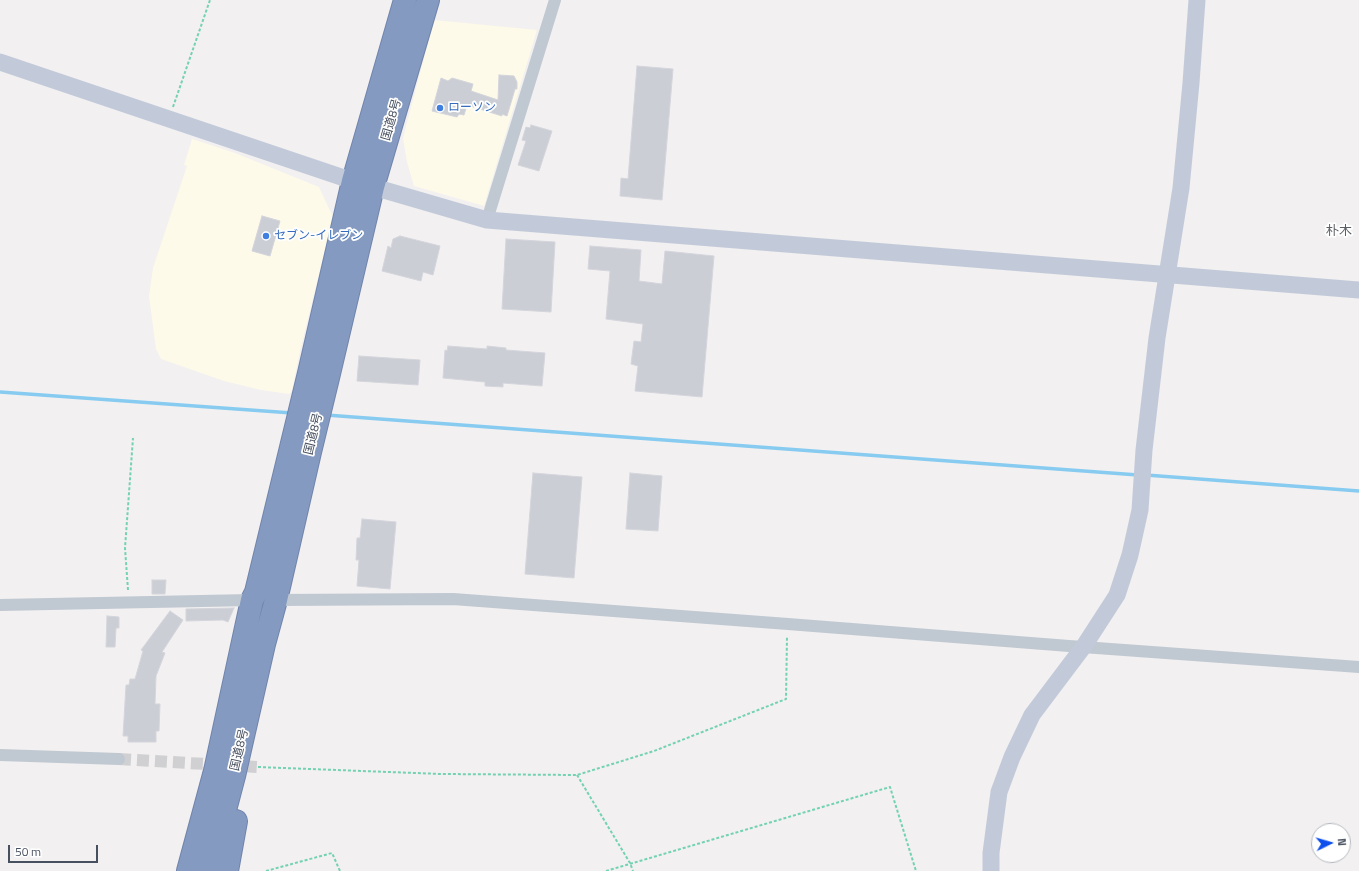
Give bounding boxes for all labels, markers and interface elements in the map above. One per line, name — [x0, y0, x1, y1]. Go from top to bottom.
street label: 国道8号 — [379, 97, 405, 143]
place label: ローソン — [448, 101, 496, 115]
marker: ローソン — [435, 103, 445, 113]
district label: 朴木 — [1326, 224, 1352, 240]
place label: セブン-イレブン — [274, 229, 363, 243]
marker: セブン-イレブン — [261, 231, 271, 241]
street label: 国道8号 — [302, 412, 326, 456]
street label: 国道8号 — [228, 728, 252, 772]
north arrow — [1311, 823, 1351, 863]
scale bar — [10, 837, 100, 863]
text: N — [1334, 838, 1350, 847]
text: 50 m — [15, 842, 41, 861]

